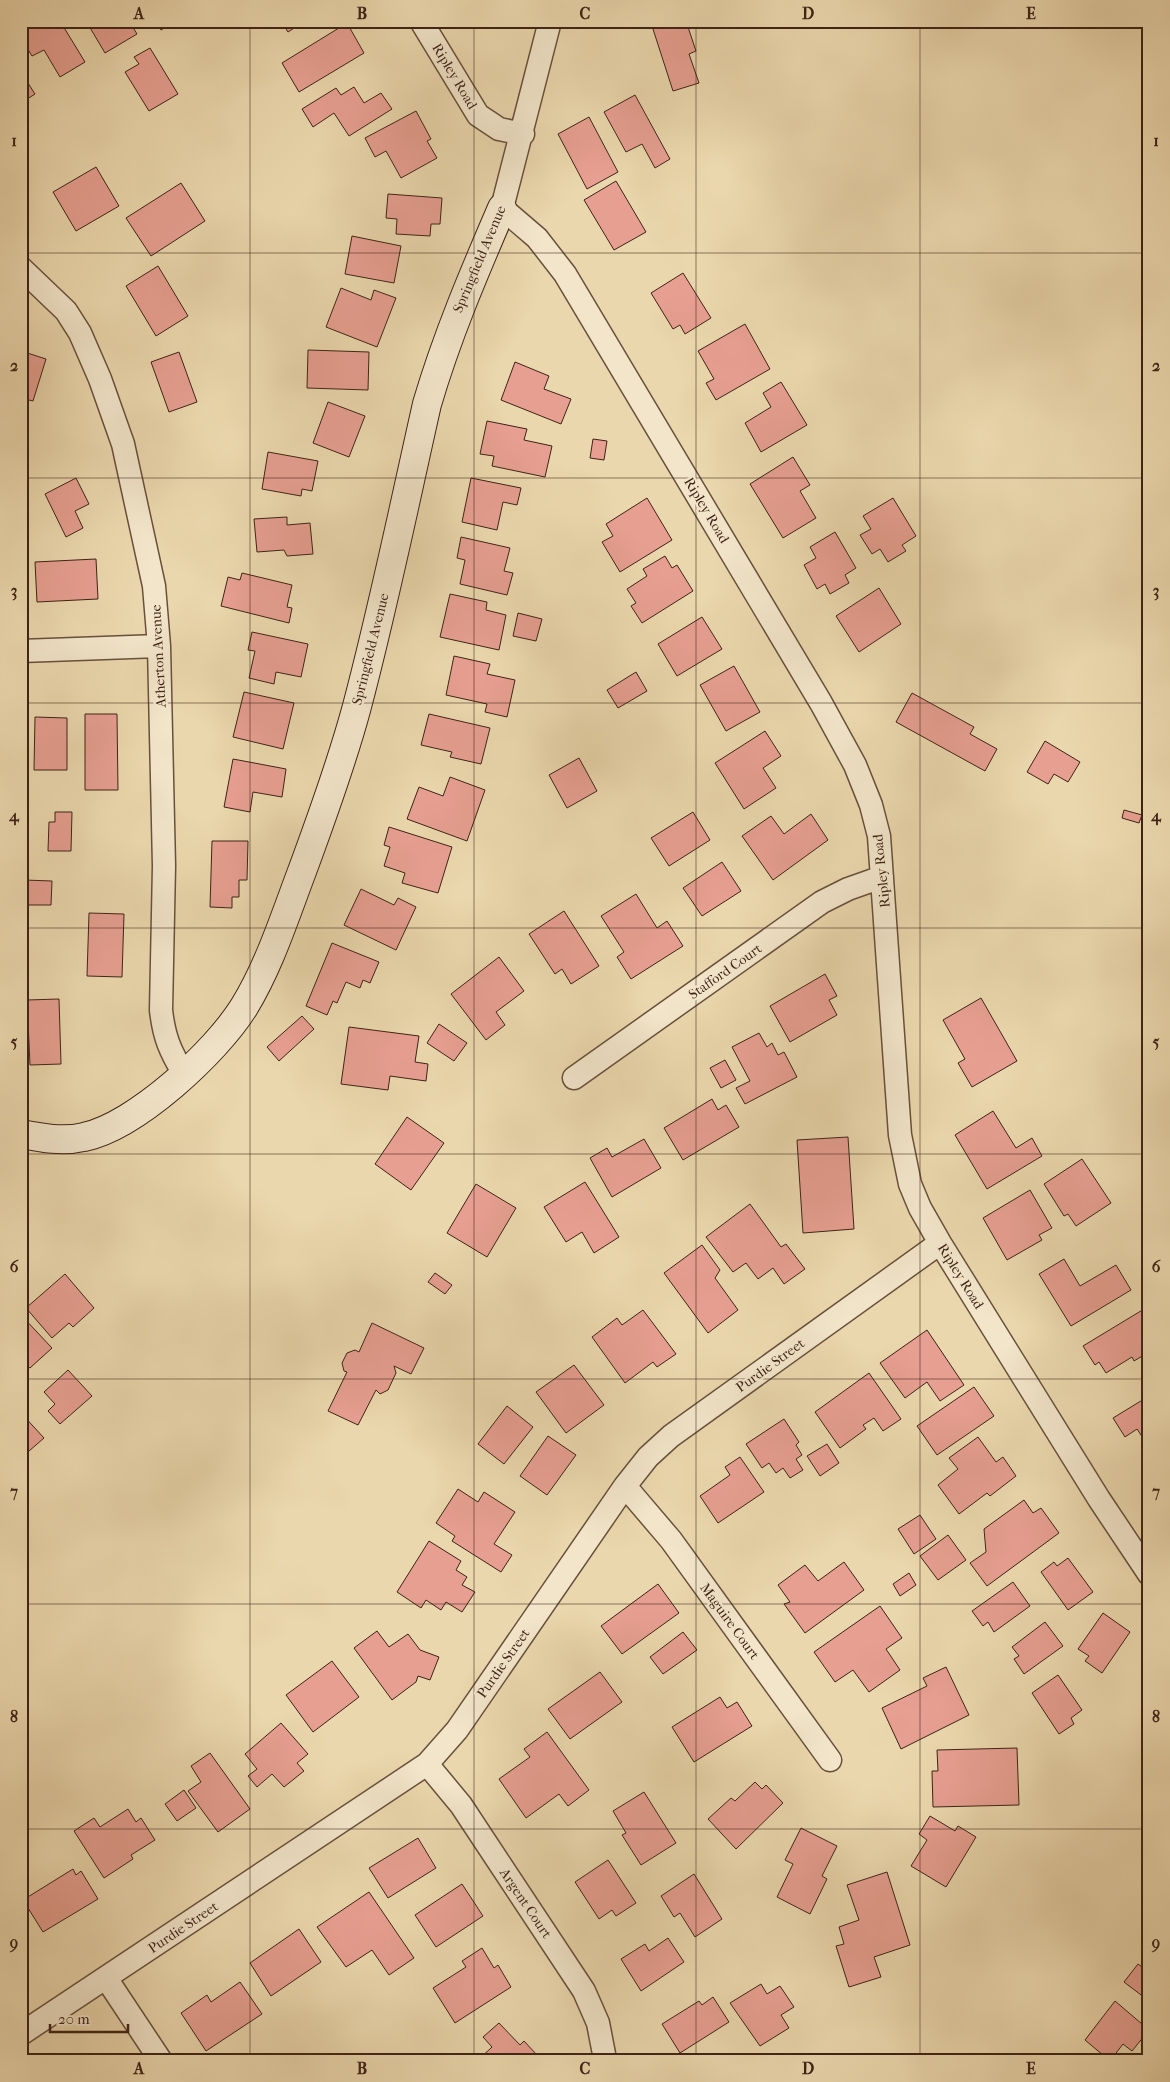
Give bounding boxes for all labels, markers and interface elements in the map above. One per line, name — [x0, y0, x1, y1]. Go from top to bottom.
text: A — [133, 4, 145, 23]
text: B — [357, 4, 367, 23]
text: C — [580, 4, 591, 23]
text: D — [802, 4, 814, 23]
text: E — [1026, 4, 1036, 23]
street label: Ripley Road — [428, 40, 481, 113]
text: 1 — [11, 131, 17, 150]
text: 1 — [1153, 131, 1159, 150]
street label: Springfield Avenue — [449, 203, 510, 315]
text: 2 — [10, 356, 18, 375]
text: 2 — [1152, 356, 1160, 375]
street label: Ripley Road — [680, 474, 733, 547]
text: 3 — [11, 581, 17, 601]
text: 3 — [1153, 581, 1159, 601]
street label: Springfield Avenue — [348, 591, 393, 707]
street label: Atherton Avenue — [147, 604, 170, 709]
text: 4 — [8, 806, 20, 826]
text: 4 — [1150, 806, 1162, 826]
street label: Ripley Road — [869, 833, 894, 909]
street label: Stafford Court — [685, 940, 765, 1003]
text: 5 — [11, 1032, 18, 1051]
text: 5 — [1153, 1032, 1160, 1051]
street label: Ripley Road — [934, 1240, 988, 1312]
text: 6 — [10, 1257, 19, 1276]
text: 6 — [1152, 1257, 1161, 1276]
street label: Purdie Street — [733, 1335, 808, 1396]
text: 7 — [9, 1482, 18, 1501]
text: 7 — [1151, 1482, 1160, 1501]
street label: Maguire Court — [696, 1580, 763, 1663]
street label: Purdie Street — [473, 1625, 534, 1701]
text: 8 — [10, 1707, 18, 1726]
text: 8 — [1152, 1707, 1160, 1726]
street label: Argent Court — [495, 1864, 555, 1942]
street label: Purdie Street — [145, 1898, 221, 1957]
text: 9 — [9, 1933, 18, 1953]
text: 9 — [1151, 1933, 1160, 1953]
scale bar — [50, 2002, 128, 2034]
text: 20 m — [58, 2010, 90, 2028]
text: A — [133, 2059, 145, 2078]
text: B — [357, 2059, 367, 2078]
text: C — [580, 2059, 591, 2078]
text: D — [802, 2059, 814, 2078]
text: E — [1026, 2059, 1036, 2078]

